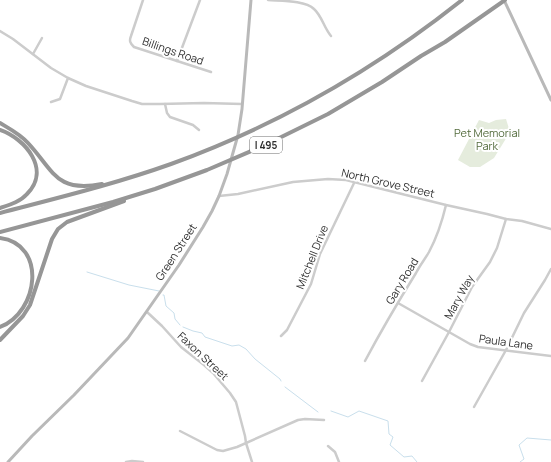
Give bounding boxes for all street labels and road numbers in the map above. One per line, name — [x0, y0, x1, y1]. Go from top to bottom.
street label: Billings Road — [140, 33, 206, 68]
road number: I 495 — [250, 137, 282, 153]
street label: North Grove Street — [340, 164, 436, 201]
street label: Green Street — [151, 220, 200, 283]
street label: Mitchell Drive — [292, 222, 331, 291]
street label: Gary Road — [382, 255, 421, 307]
street label: Mary Way — [440, 272, 477, 322]
street label: Faxon Street — [175, 328, 232, 383]
street label: Paula Lane — [478, 330, 535, 353]

